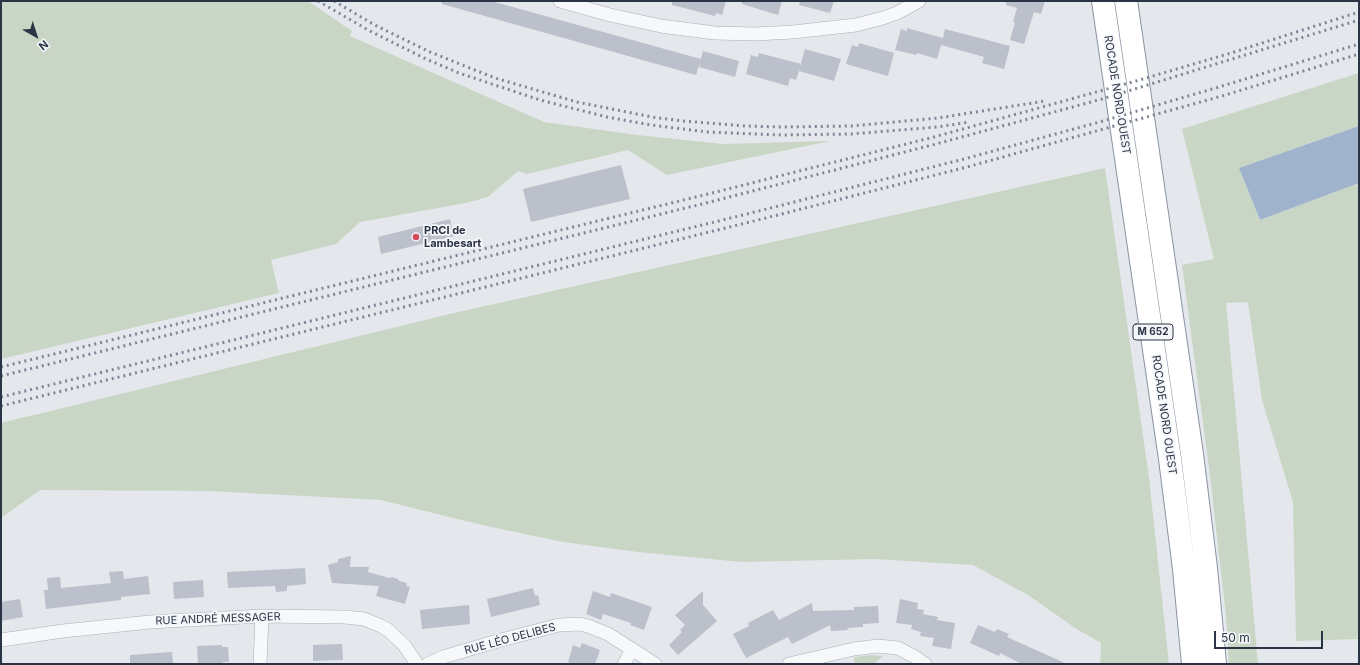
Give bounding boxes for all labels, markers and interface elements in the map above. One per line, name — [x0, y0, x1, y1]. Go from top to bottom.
north arrow — [16, 16, 56, 56]
street label: ROCADE NORD OUEST — [1101, 34, 1133, 156]
text: N — [36, 37, 51, 53]
place label: PRCI de Lambesart — [424, 224, 481, 250]
marker: PRCI de Lambesart — [411, 232, 421, 242]
road number: M 652 — [1133, 324, 1173, 340]
street label: ROCADE NORD OUEST — [1149, 354, 1179, 476]
street label: RUE ANDRÉ MESSAGER — [155, 610, 281, 628]
street label: RUE LÉO DELIBES — [463, 620, 557, 658]
scale bar — [1216, 623, 1325, 649]
text: 50 m — [1221, 630, 1250, 645]

